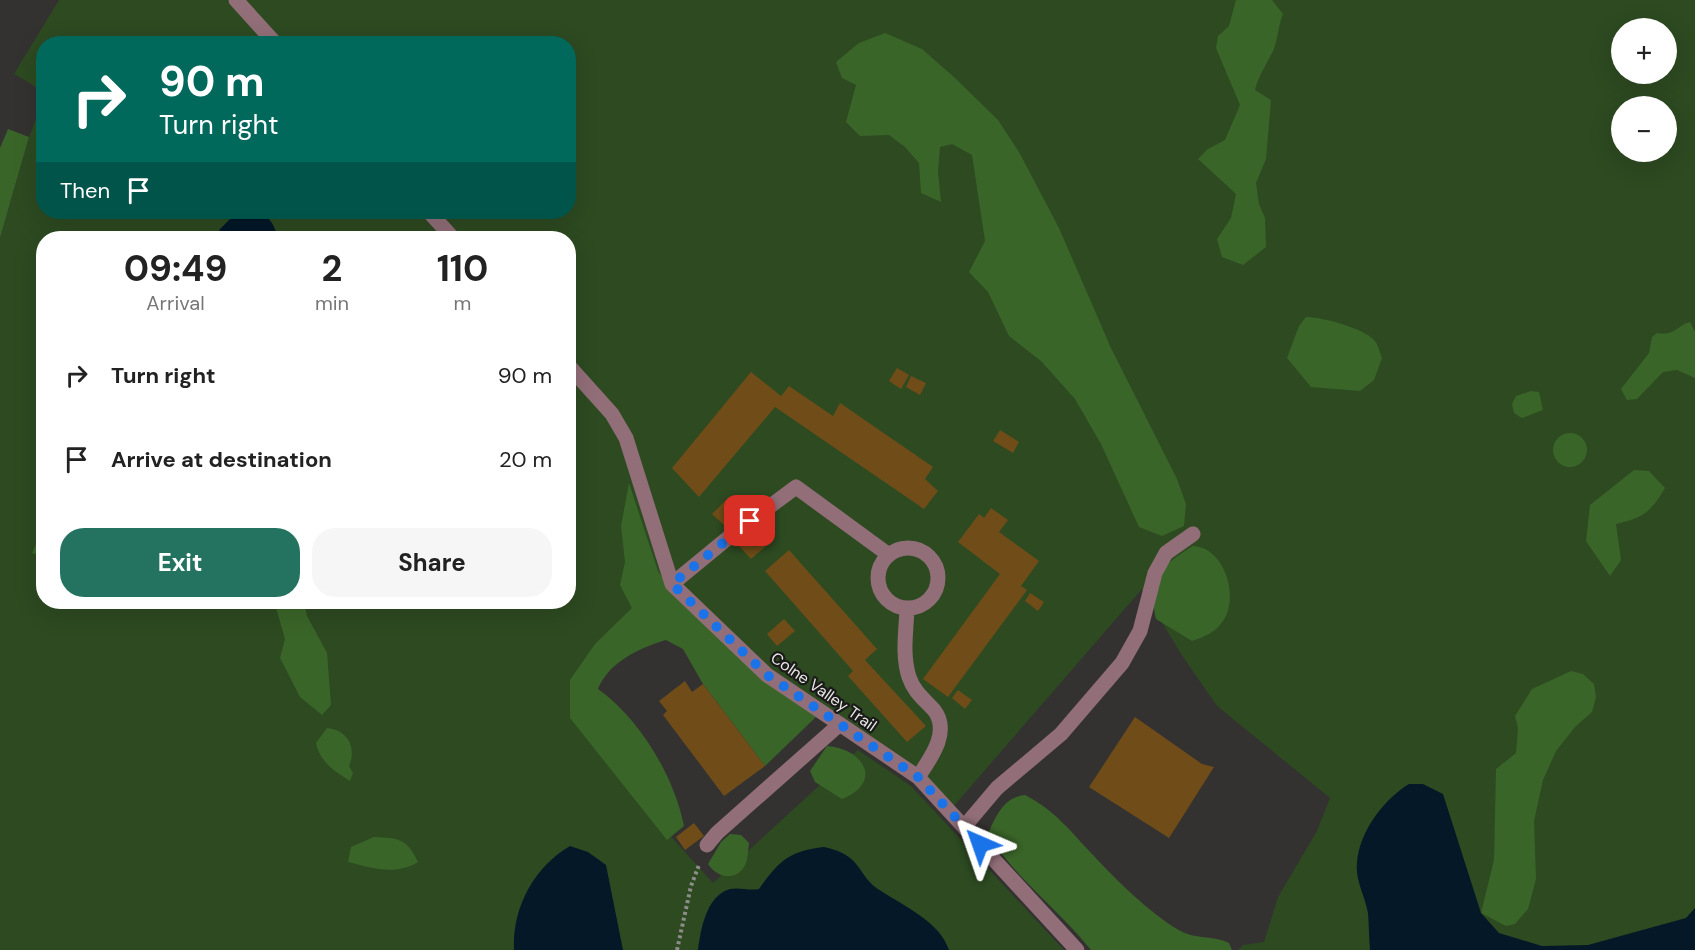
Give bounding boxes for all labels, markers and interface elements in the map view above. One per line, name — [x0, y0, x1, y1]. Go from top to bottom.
map controls — [1611, 18, 1677, 162]
button: + — [1611, 18, 1677, 84]
text: 90 m — [159, 54, 265, 109]
icon: right — [60, 60, 138, 138]
button: − — [1611, 96, 1677, 162]
text: Turn right — [159, 107, 279, 142]
icon: arrive — [122, 174, 155, 207]
text: Then — [60, 176, 110, 205]
text: 09:49 — [124, 245, 227, 292]
text: 2 — [322, 245, 342, 292]
text: 110 — [437, 245, 488, 292]
text: Arrival — [146, 290, 205, 316]
text: min — [315, 290, 349, 316]
text: m — [454, 290, 471, 316]
icon: right — [60, 359, 93, 392]
text: Turn right — [111, 361, 216, 390]
text: 90 m — [498, 361, 552, 390]
icon: arrive — [60, 443, 93, 476]
text: Arrive at destination — [111, 445, 332, 474]
text: 20 m — [499, 445, 552, 474]
pin — [724, 495, 775, 546]
icon: arrive — [733, 504, 766, 537]
button: Exit — [60, 528, 300, 597]
button: Share — [312, 528, 552, 597]
street label: Colne Valley Trail — [767, 647, 881, 736]
position arrow — [948, 812, 1012, 876]

